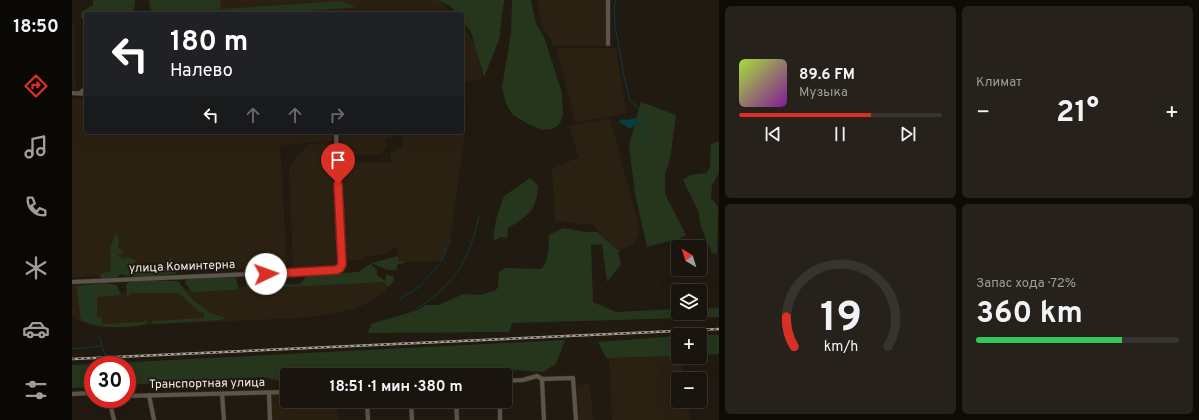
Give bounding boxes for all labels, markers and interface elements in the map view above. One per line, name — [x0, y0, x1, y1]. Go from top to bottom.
text: 18:50 — [13, 16, 59, 39]
text: 180 m — [170, 25, 248, 61]
icon: left — [104, 28, 156, 80]
text: Налево — [170, 60, 233, 83]
text: 89.6 FM — [799, 66, 855, 85]
icon: directions — [22, 72, 50, 100]
text: Климат — [976, 75, 1022, 91]
text: Музыка — [799, 85, 848, 101]
text: 21° — [1056, 95, 1099, 132]
text: − — [976, 100, 990, 127]
text: + — [1165, 100, 1179, 127]
icon: left — [200, 104, 222, 126]
icon: ahead — [242, 104, 264, 126]
icon: ahead — [284, 104, 306, 126]
icon: right — [326, 104, 348, 126]
icon: previous — [762, 123, 784, 145]
icon: pause — [829, 123, 851, 145]
icon: next — [897, 123, 919, 145]
icon: music — [22, 133, 50, 161]
pin — [321, 143, 355, 184]
icon: arrive — [327, 149, 349, 171]
icon: phone — [22, 193, 50, 221]
north arrow — [671, 240, 707, 276]
map controls — [671, 240, 707, 408]
position arrow — [245, 253, 287, 295]
icon: climate — [22, 254, 50, 282]
street label: улица Коминтерна — [129, 257, 235, 277]
text: Запас хода · 72% — [976, 276, 1076, 292]
button: layers — [671, 284, 707, 320]
text: 19 — [819, 293, 862, 346]
text: 360 km — [976, 296, 1083, 333]
icon: car — [22, 315, 50, 343]
button: + — [671, 328, 707, 364]
text: km/h — [823, 338, 858, 356]
speed limit sign: 30 — [84, 356, 136, 408]
button: − — [671, 372, 707, 408]
street label: Транспортная улица — [149, 375, 265, 393]
icon: filters — [22, 376, 50, 404]
text: 18:51 · 1 мин · 380 m — [329, 378, 463, 397]

